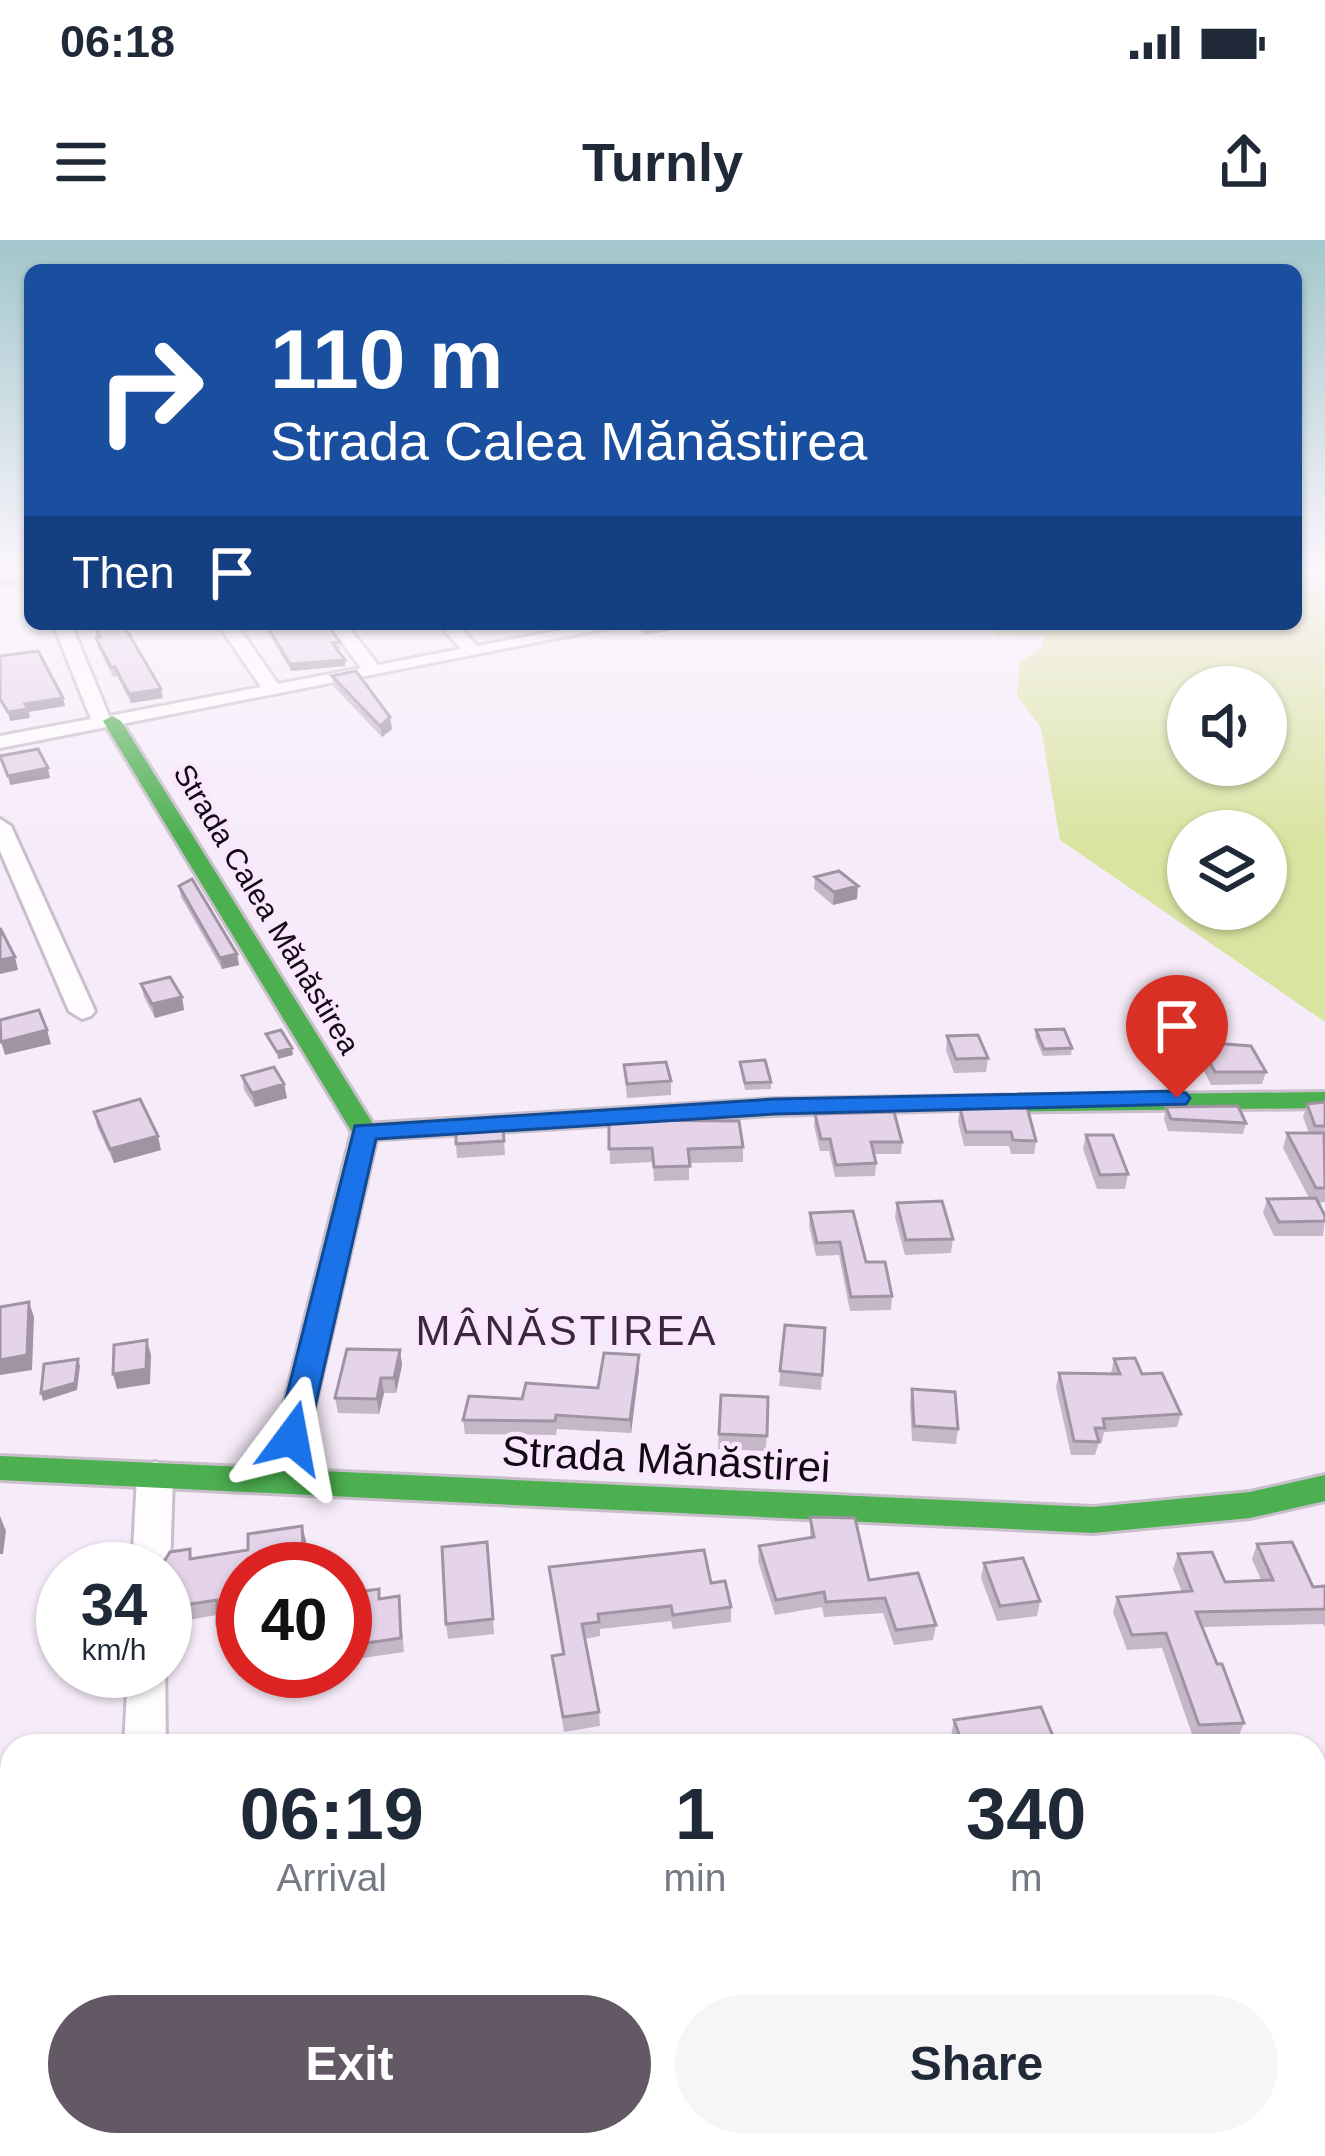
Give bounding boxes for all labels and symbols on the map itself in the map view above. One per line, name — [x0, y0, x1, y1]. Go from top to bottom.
street label: Strada Calea Mănăstirea — [167, 758, 367, 1060]
pin — [1126, 975, 1228, 1098]
district label: MÂNĂSTIREA — [415, 1307, 719, 1354]
position arrow — [229, 1375, 355, 1501]
street label: Strada Mănăstirei — [500, 1427, 832, 1491]
speed limit sign: 40 — [216, 1542, 372, 1698]

